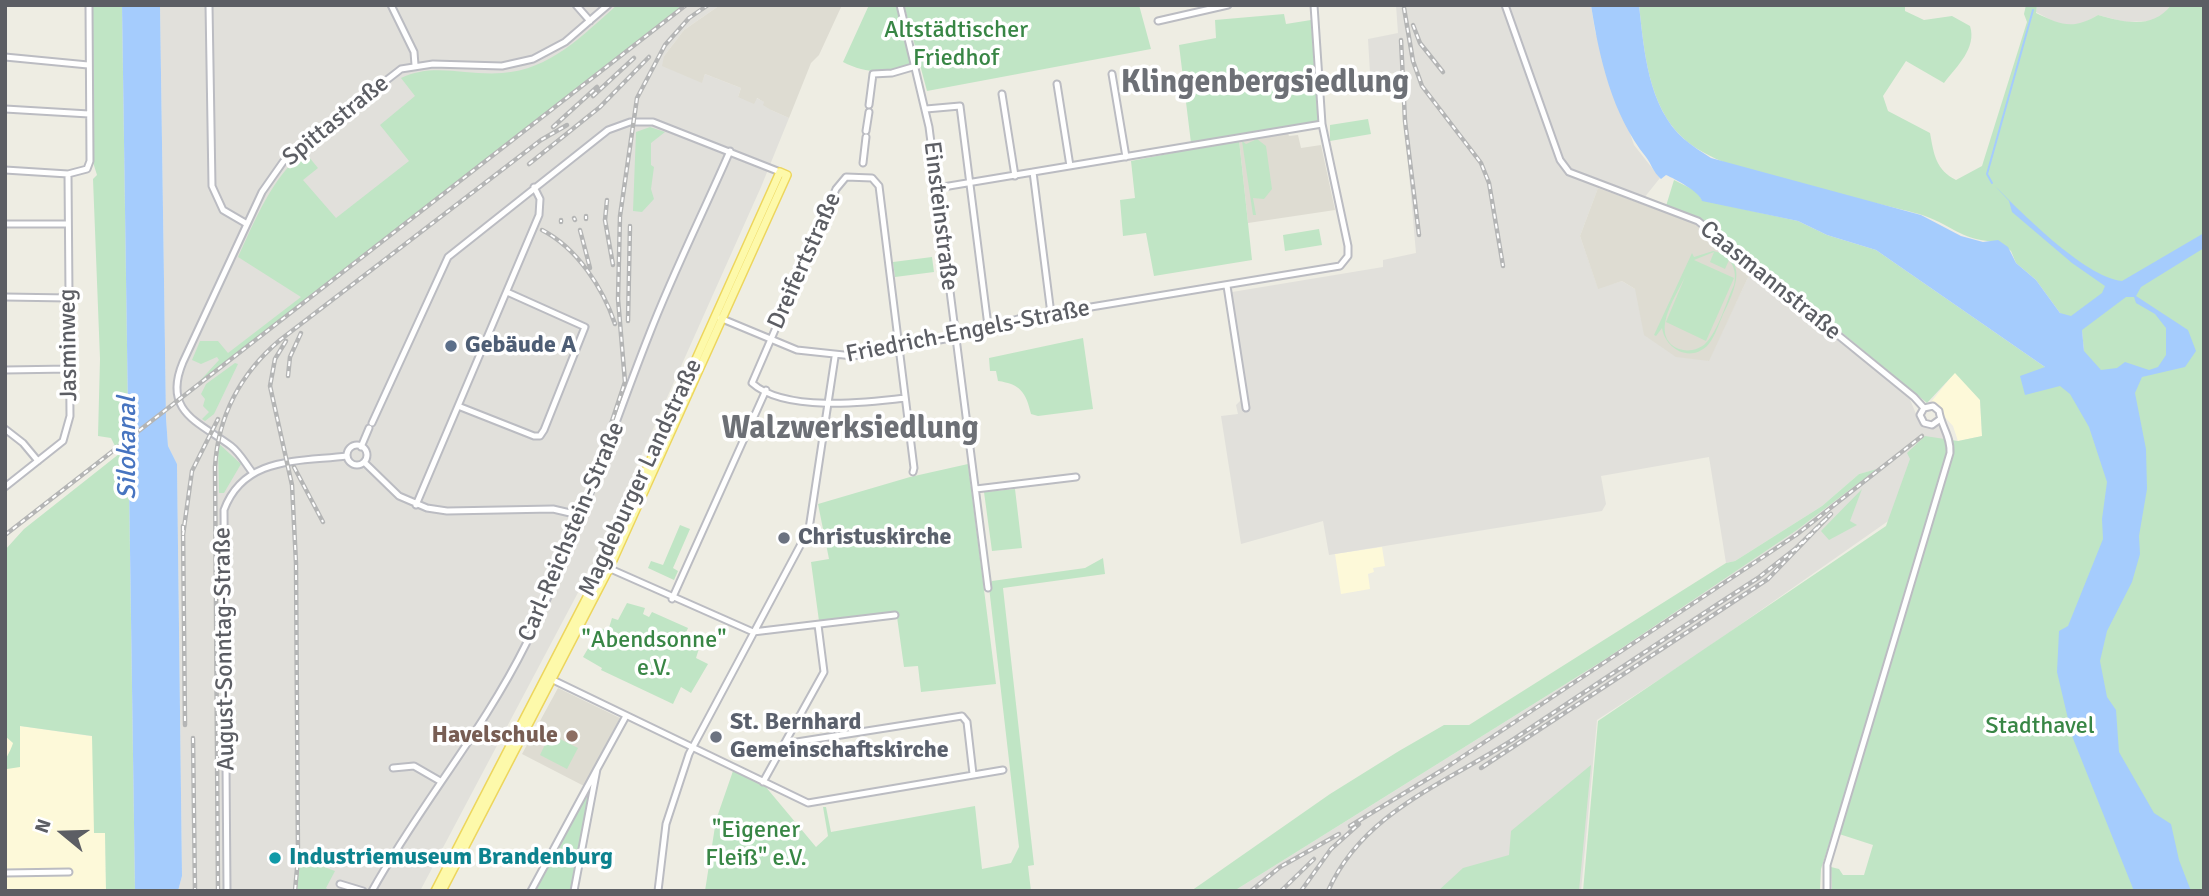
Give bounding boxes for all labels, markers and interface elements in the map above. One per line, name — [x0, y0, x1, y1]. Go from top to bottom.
park label: Altstädtischer Friedhof — [884, 17, 1028, 73]
district label: Klingenbergsiedlung — [1121, 65, 1409, 103]
street label: Spittastraße — [277, 69, 395, 173]
street label: Einsteinstraße — [917, 140, 963, 292]
street label: Dreifertstraße — [762, 188, 848, 334]
street label: Caasmannstraße — [1694, 215, 1846, 347]
street label: Jasminweg — [54, 288, 84, 402]
street label: Friedrich-Engels-Straße — [844, 294, 1092, 370]
place label: Gebäude A — [465, 332, 576, 360]
marker: Gebäude A — [443, 338, 459, 354]
street label: Magdeburger Landstraße — [573, 355, 709, 601]
water label: Silokanal — [112, 396, 144, 500]
district label: Walzwerksiedlung — [721, 411, 979, 449]
street label: Carl-Reichstein-Straße — [513, 418, 631, 646]
place label: Christuskirche — [798, 524, 951, 552]
street label: August-Sonntag-Straße — [208, 527, 242, 771]
marker: Christuskirche — [776, 530, 792, 546]
park label: "Abendsonne" e.V. — [582, 627, 726, 683]
place label: St. Bernhard Gemeinschaftskirche — [730, 709, 949, 765]
park label: Stadthavel — [1985, 713, 2095, 741]
place label: Havelschule — [431, 722, 558, 750]
marker: Havelschule — [564, 728, 580, 744]
marker: St. Bernhard Gemeinschaftskirche — [708, 729, 724, 745]
north arrow — [28, 798, 98, 868]
text: N — [30, 816, 57, 836]
park label: "Eigener Fleiß" e.V. — [705, 817, 807, 873]
place label: Industriemuseum Brandenburg — [289, 844, 613, 872]
marker: Industriemuseum Brandenburg — [267, 850, 283, 866]

